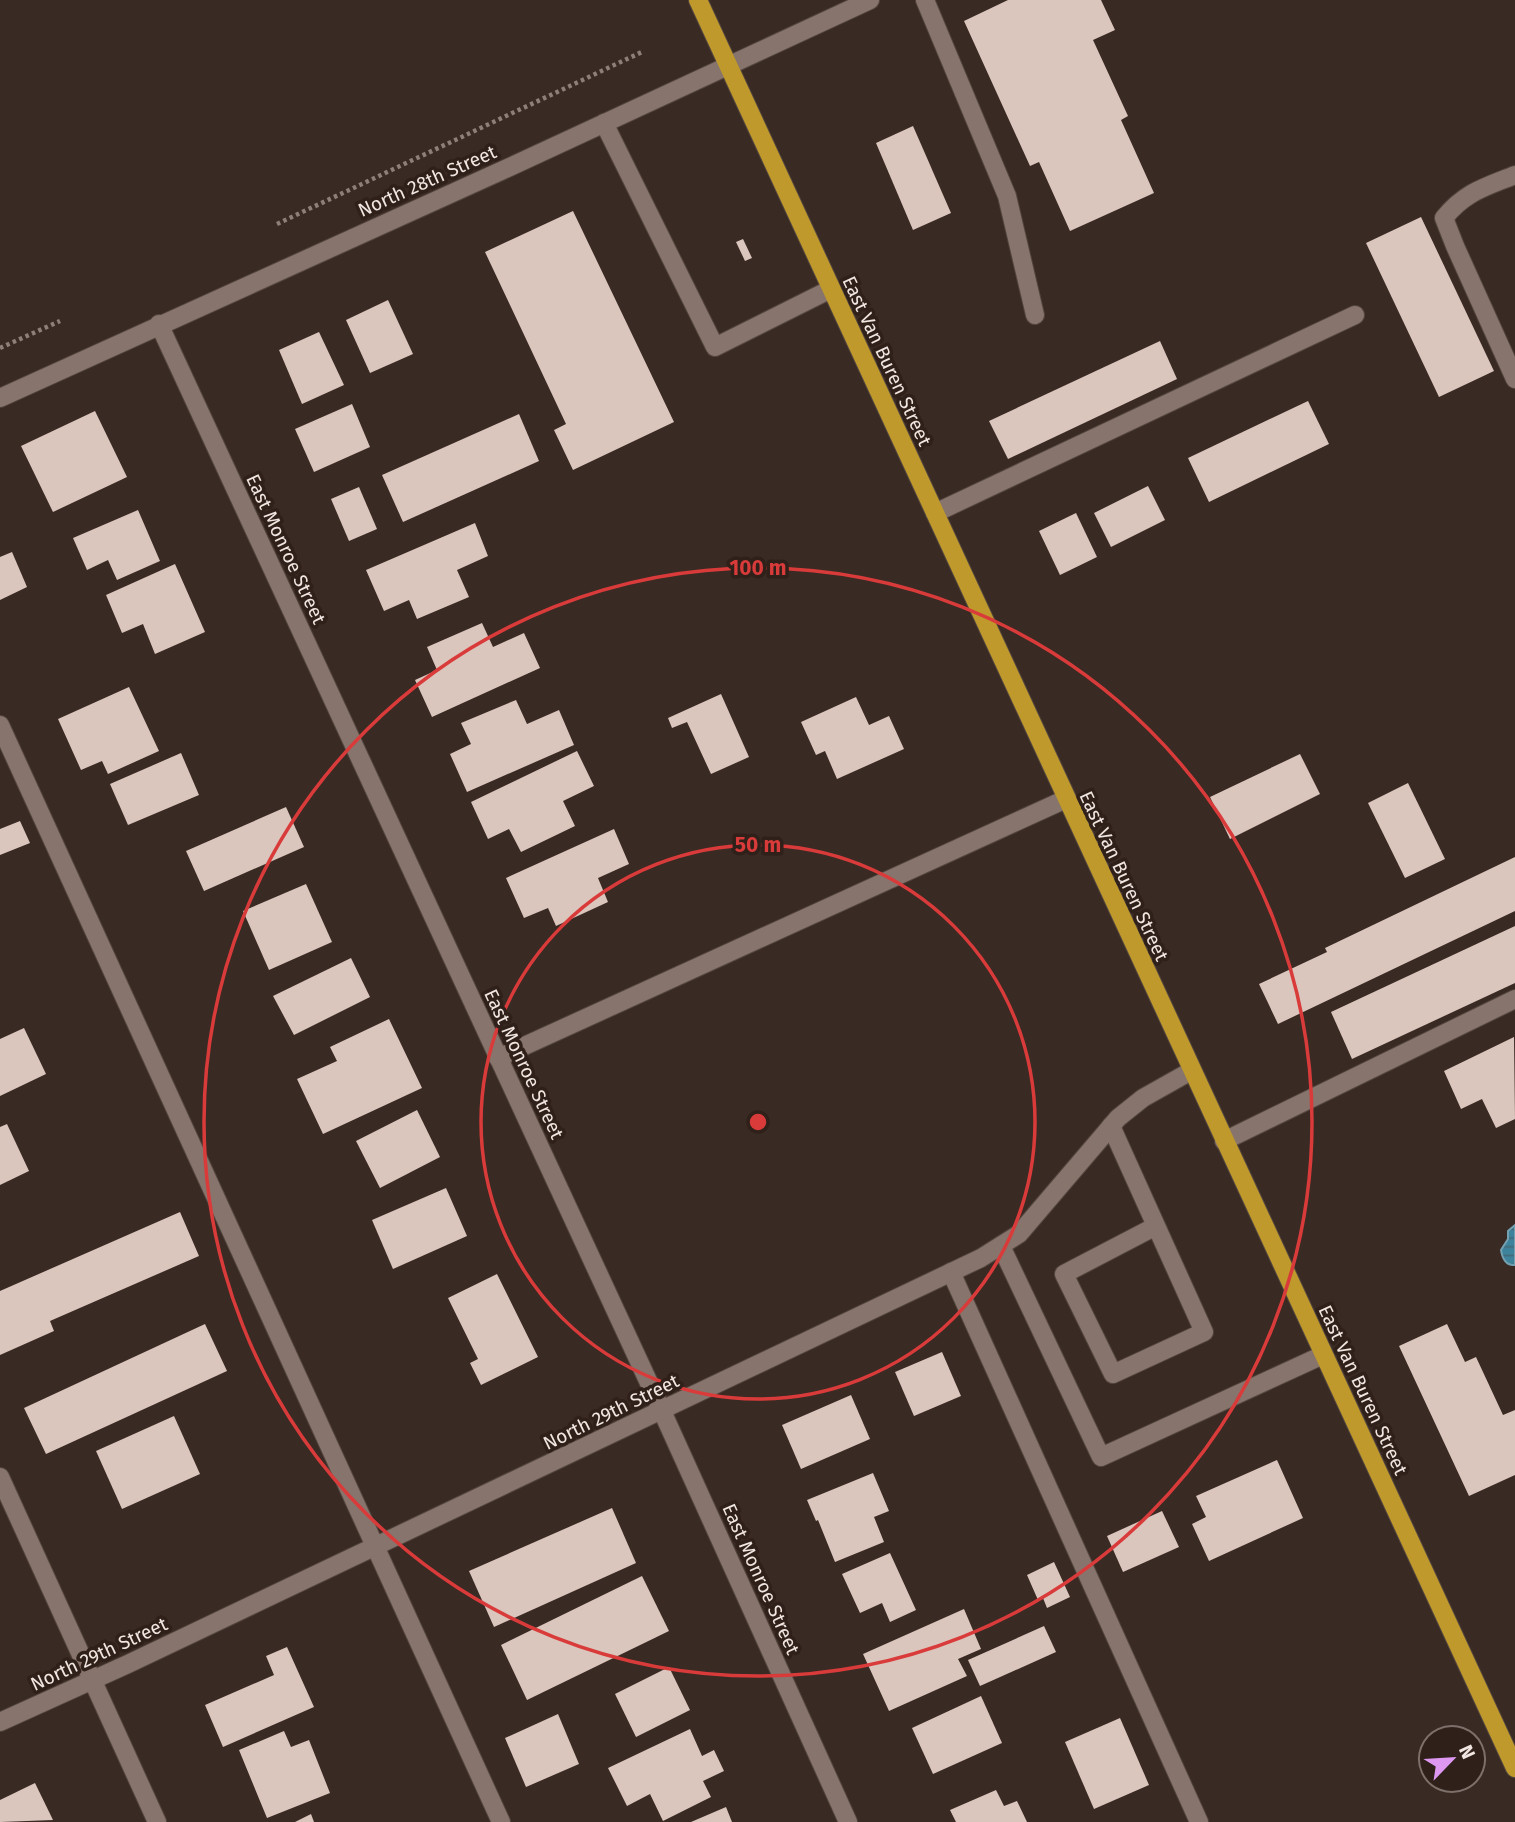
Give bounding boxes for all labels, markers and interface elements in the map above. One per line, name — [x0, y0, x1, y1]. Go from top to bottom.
street label: North 28th Street — [354, 140, 500, 222]
street label: East Van Buren Street — [838, 272, 936, 450]
street label: East Monroe Street — [241, 470, 331, 628]
text: 100 m — [729, 555, 787, 581]
street label: East Van Buren Street — [1075, 787, 1173, 965]
text: 50 m — [735, 832, 781, 858]
street label: East Monroe Street — [479, 985, 569, 1143]
centre of rings — [746, 1110, 770, 1134]
street label: East Van Buren Street — [1314, 1301, 1412, 1479]
street label: North 29th Street — [539, 1369, 683, 1455]
street label: East Monroe Street — [717, 1500, 805, 1658]
street label: North 29th Street — [27, 1612, 171, 1696]
north arrow — [1417, 1724, 1487, 1794]
text: N — [1454, 1741, 1480, 1763]

